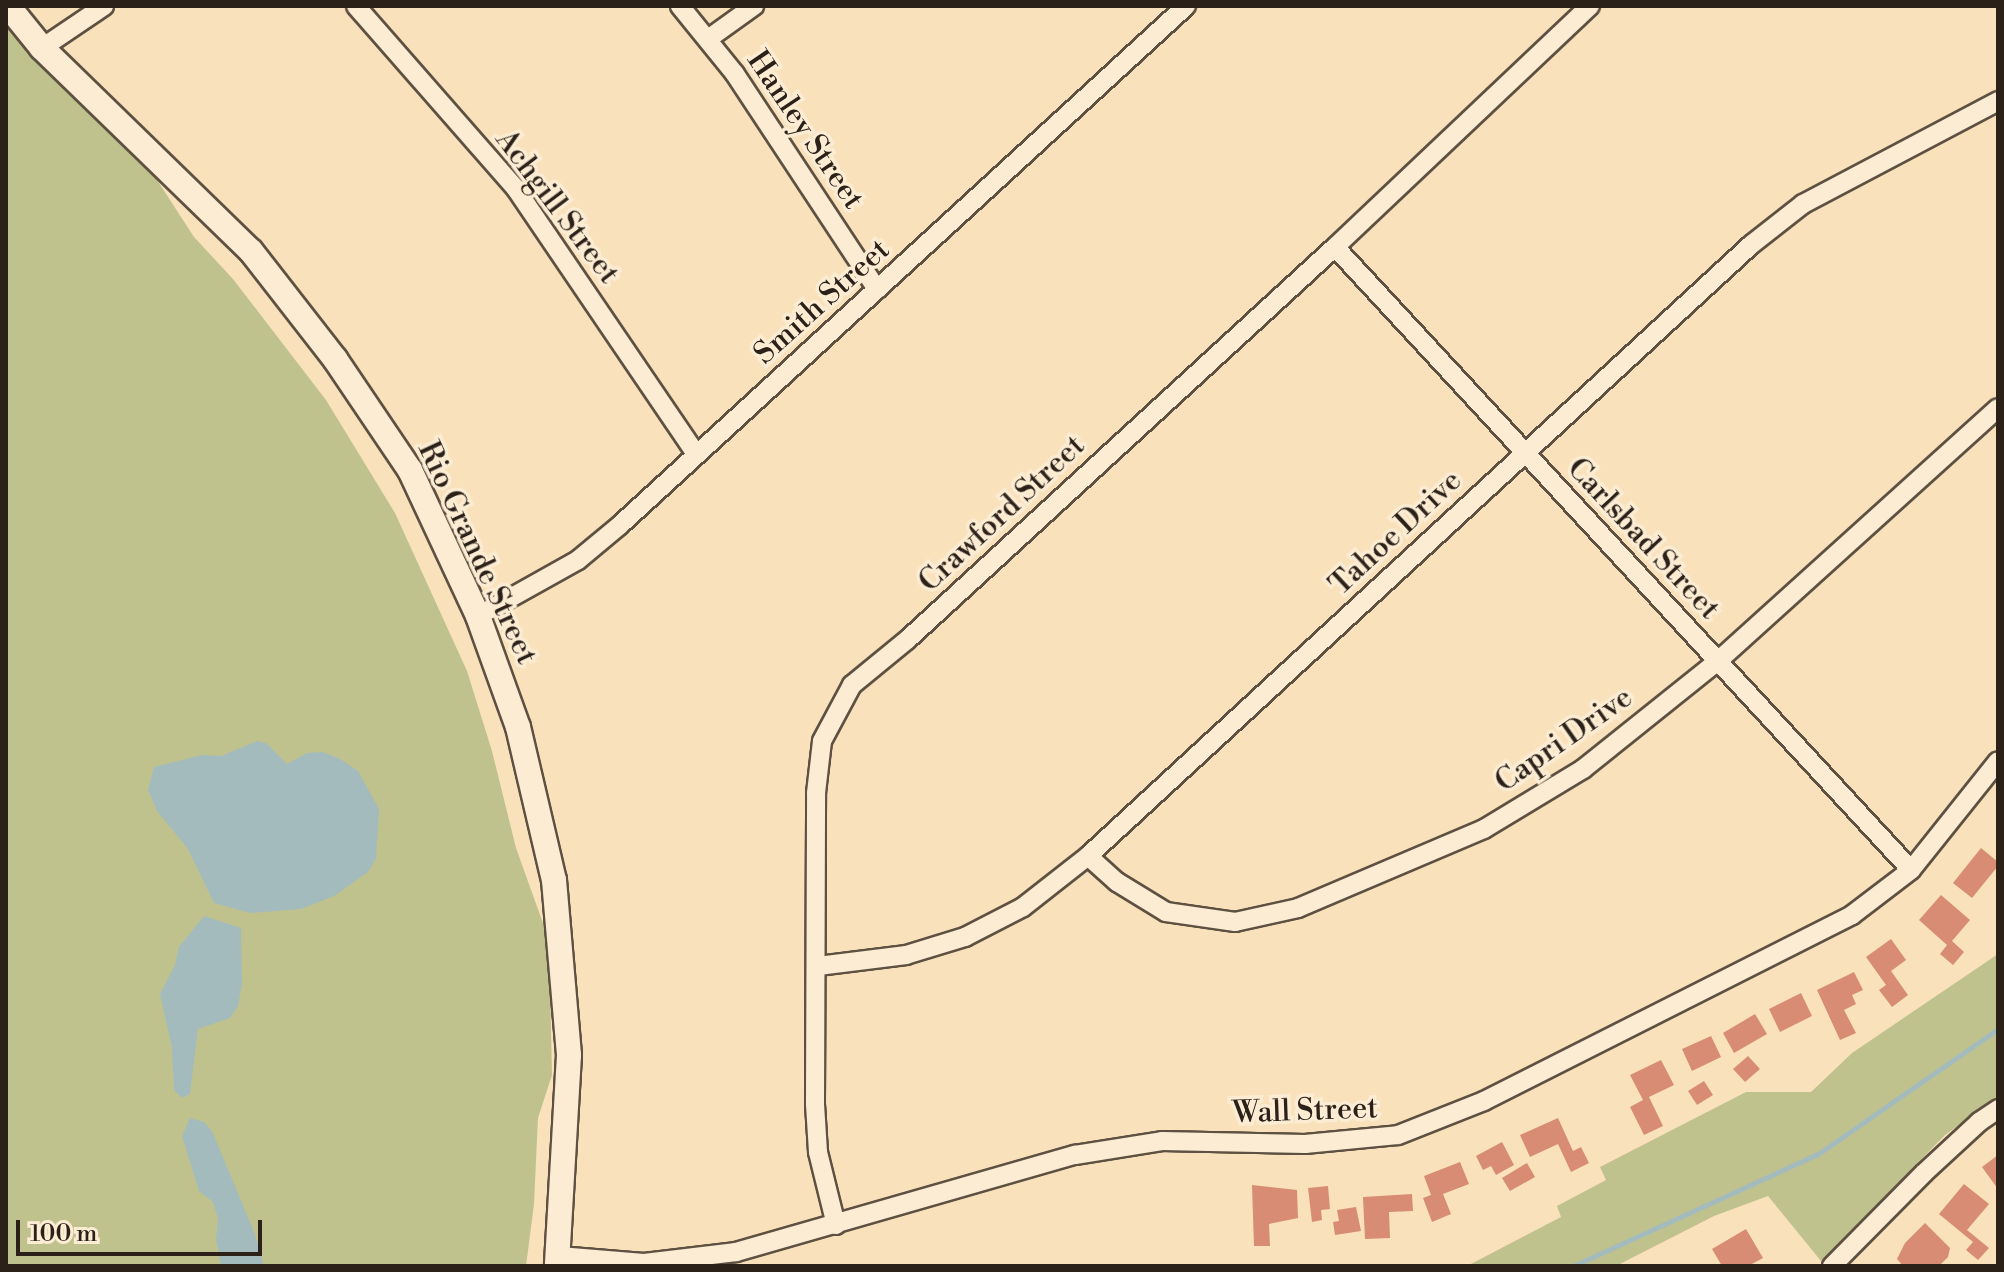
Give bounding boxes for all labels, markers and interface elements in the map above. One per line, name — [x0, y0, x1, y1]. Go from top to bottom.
street label: Hanley Street — [739, 44, 871, 216]
street label: Achgill Street — [487, 123, 627, 291]
street label: Smith Street — [747, 232, 897, 372]
street label: Crawford Street — [912, 428, 1092, 600]
street label: Rio Grande Street — [410, 436, 544, 670]
street label: Carlsbad Street — [1559, 451, 1727, 627]
street label: Tahoe Drive — [1323, 463, 1469, 603]
street label: Capri Drive — [1488, 680, 1640, 800]
street label: Wall Street — [1231, 1090, 1379, 1132]
scale bar — [20, 1204, 266, 1254]
text: 100 m — [30, 1219, 97, 1249]

